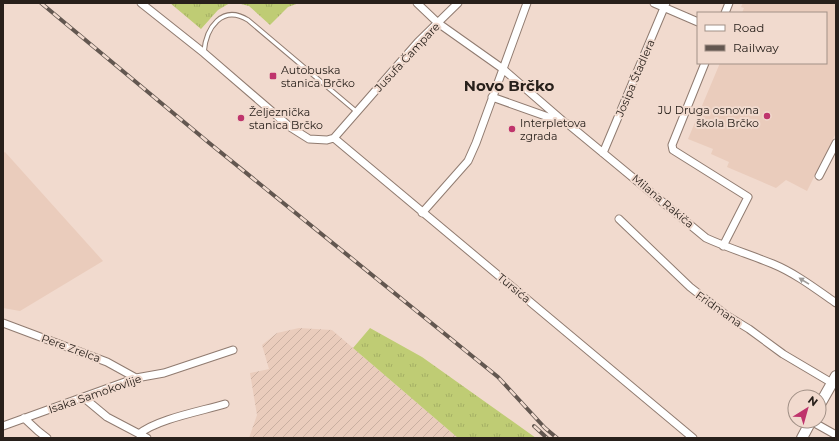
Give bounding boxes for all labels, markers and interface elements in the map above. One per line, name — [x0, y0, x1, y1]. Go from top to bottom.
legend — [697, 12, 827, 64]
street label: Jusufa Čampare — [371, 19, 443, 95]
text: Road — [733, 20, 764, 35]
street label: Josipa Štadlera — [612, 37, 658, 120]
text: Railway — [733, 40, 779, 55]
place label: Autobuska stanica Brčko — [281, 63, 355, 90]
marker: Autobuska stanica Brčko — [268, 71, 278, 81]
district label: Novo Brčko — [464, 76, 554, 95]
place label: JU Druga osnovna škola Brčko — [657, 103, 759, 130]
place label: Željeznička stanica Brčko — [249, 105, 323, 132]
marker: JU Druga osnovna škola Brčko — [762, 111, 772, 121]
marker: Željeznička stanica Brčko — [236, 113, 246, 123]
place label: Interpletova zgrada — [520, 116, 586, 143]
marker: Interpletova zgrada — [507, 124, 517, 134]
street label: Milana Rakiča — [629, 171, 697, 231]
street label: Tursića — [495, 270, 533, 306]
one-way arrow — [798, 277, 809, 285]
street label: Fridmana — [693, 288, 745, 330]
street label: Pere Zrelca — [40, 331, 102, 365]
street label: Isaka Samokovlije — [47, 371, 144, 416]
north arrow — [787, 389, 827, 429]
text: N — [805, 393, 821, 409]

